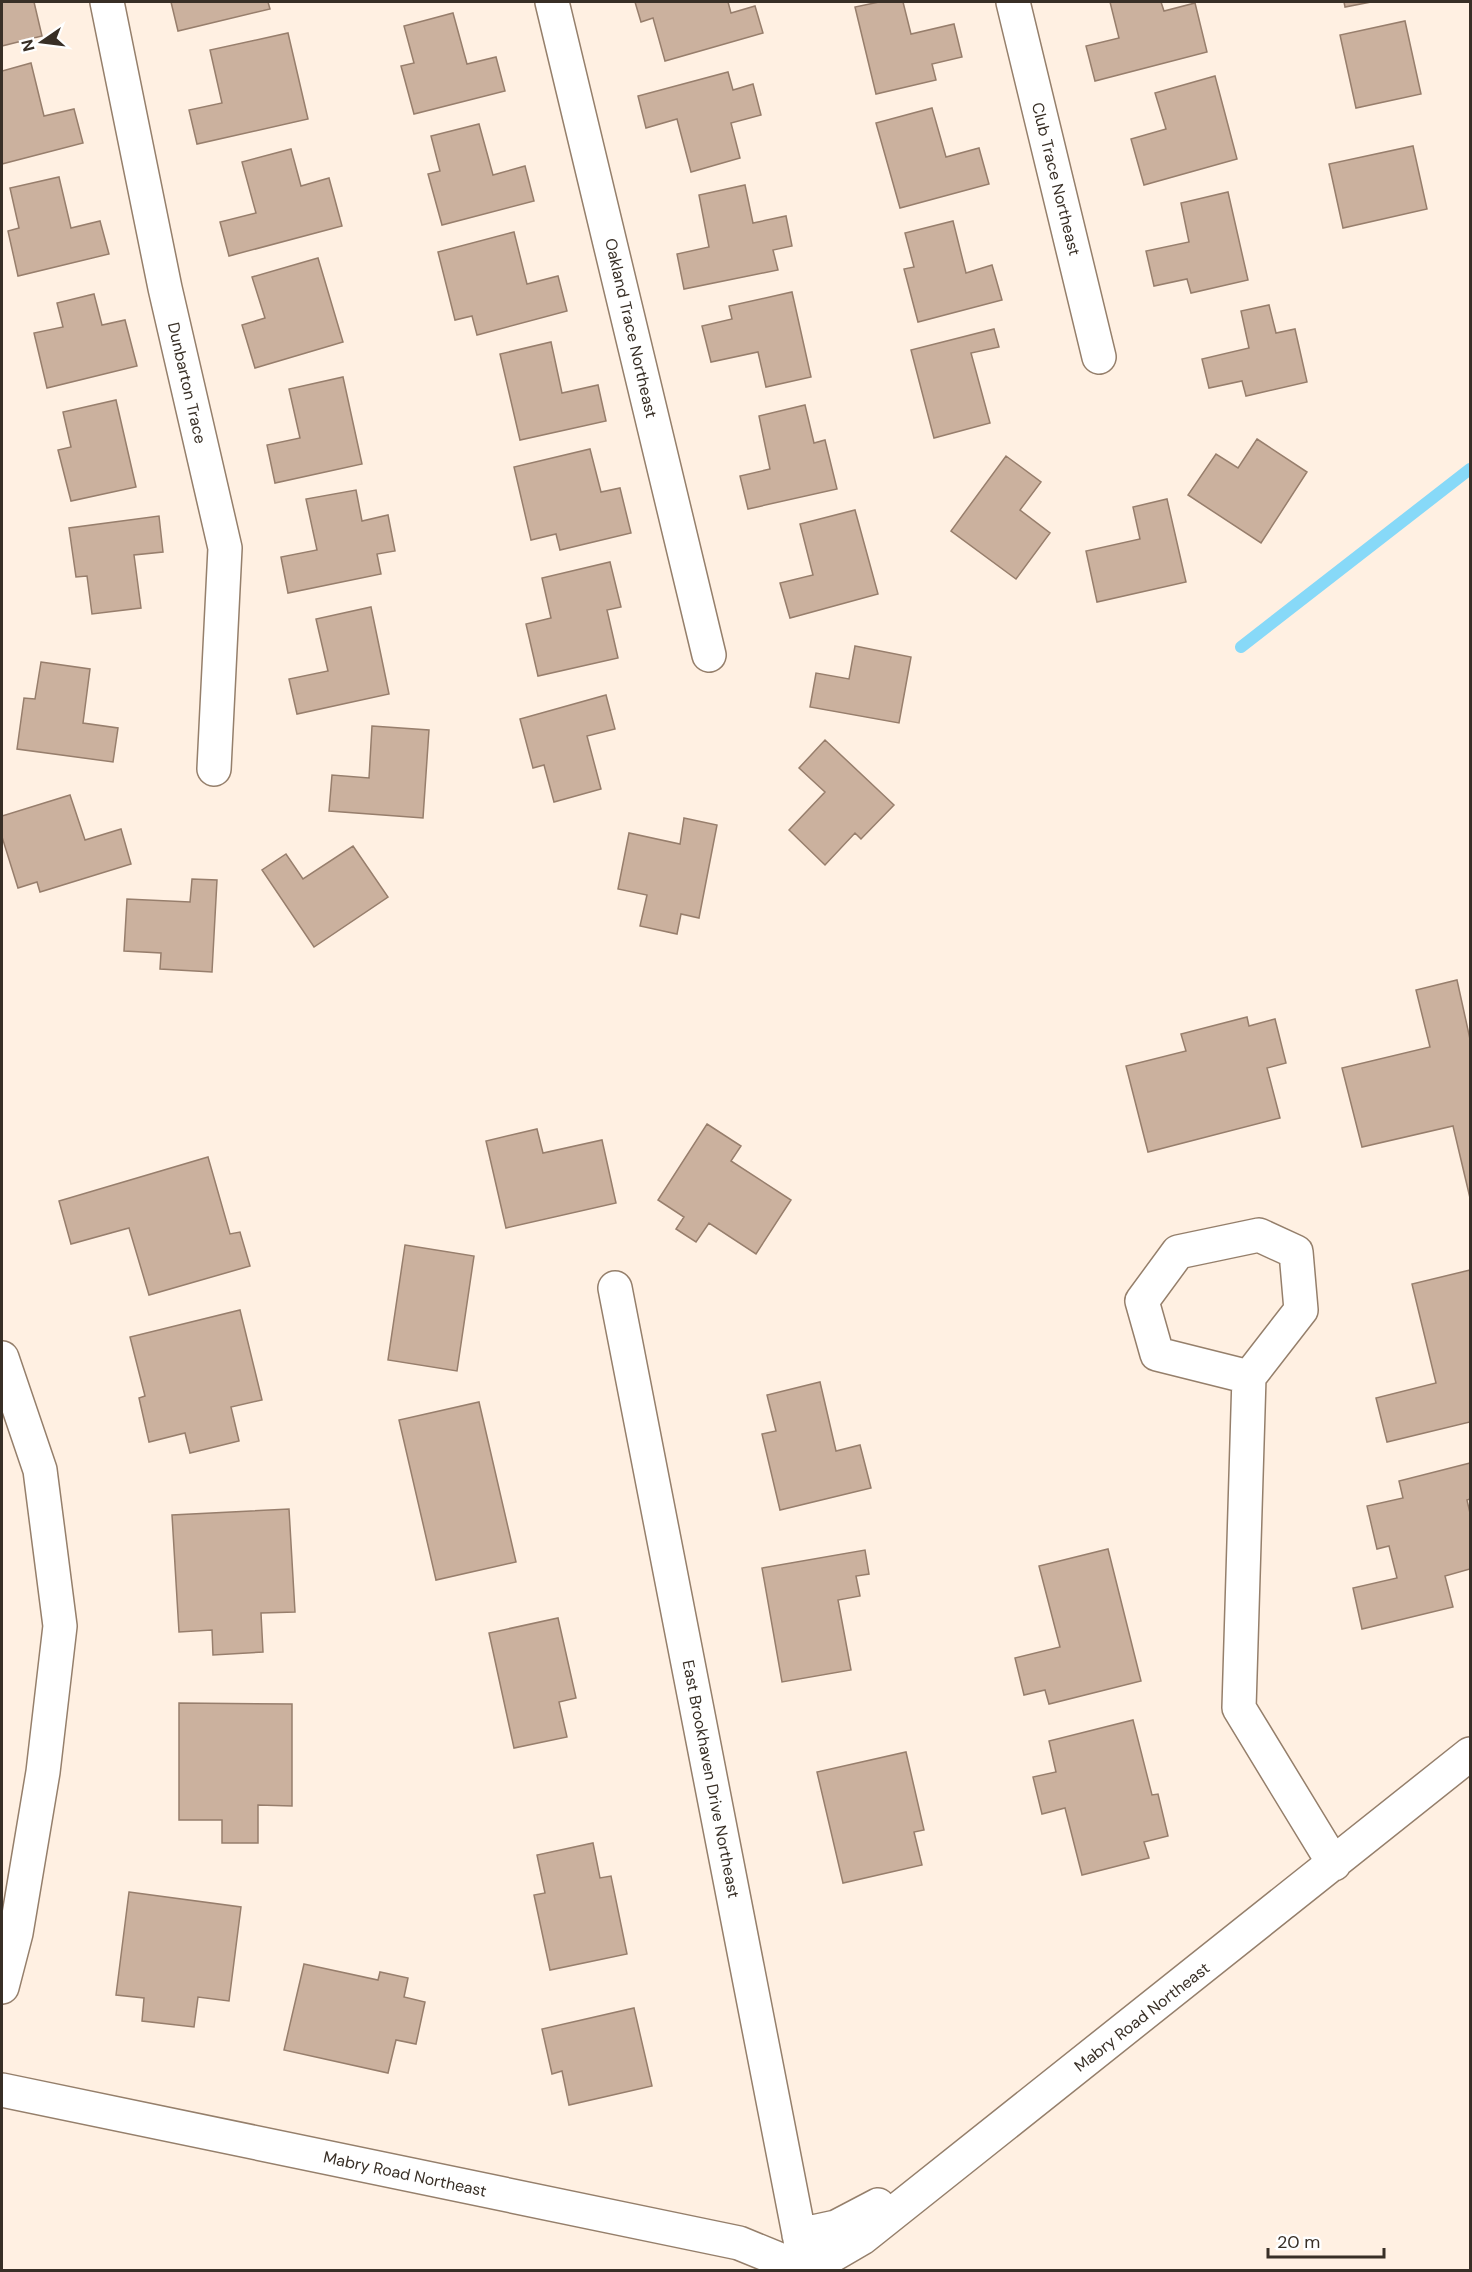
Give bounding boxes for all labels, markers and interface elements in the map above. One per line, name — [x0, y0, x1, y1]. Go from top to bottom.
north arrow — [12, 12, 72, 72]
text: N — [16, 37, 40, 54]
street label: Club Trace Northeast — [1027, 100, 1085, 258]
street label: Oakland Trace Northeast — [600, 236, 662, 420]
street label: Dunbarton Trace — [163, 320, 211, 446]
street label: East Brookhaven Drive Northeast — [678, 1658, 744, 1900]
street label: Mabry Road Northeast — [1070, 1957, 1214, 2077]
street label: Mabry Road Northeast — [321, 2146, 489, 2202]
scale bar — [1268, 2221, 1384, 2259]
text: 20 m — [1277, 2230, 1320, 2254]

